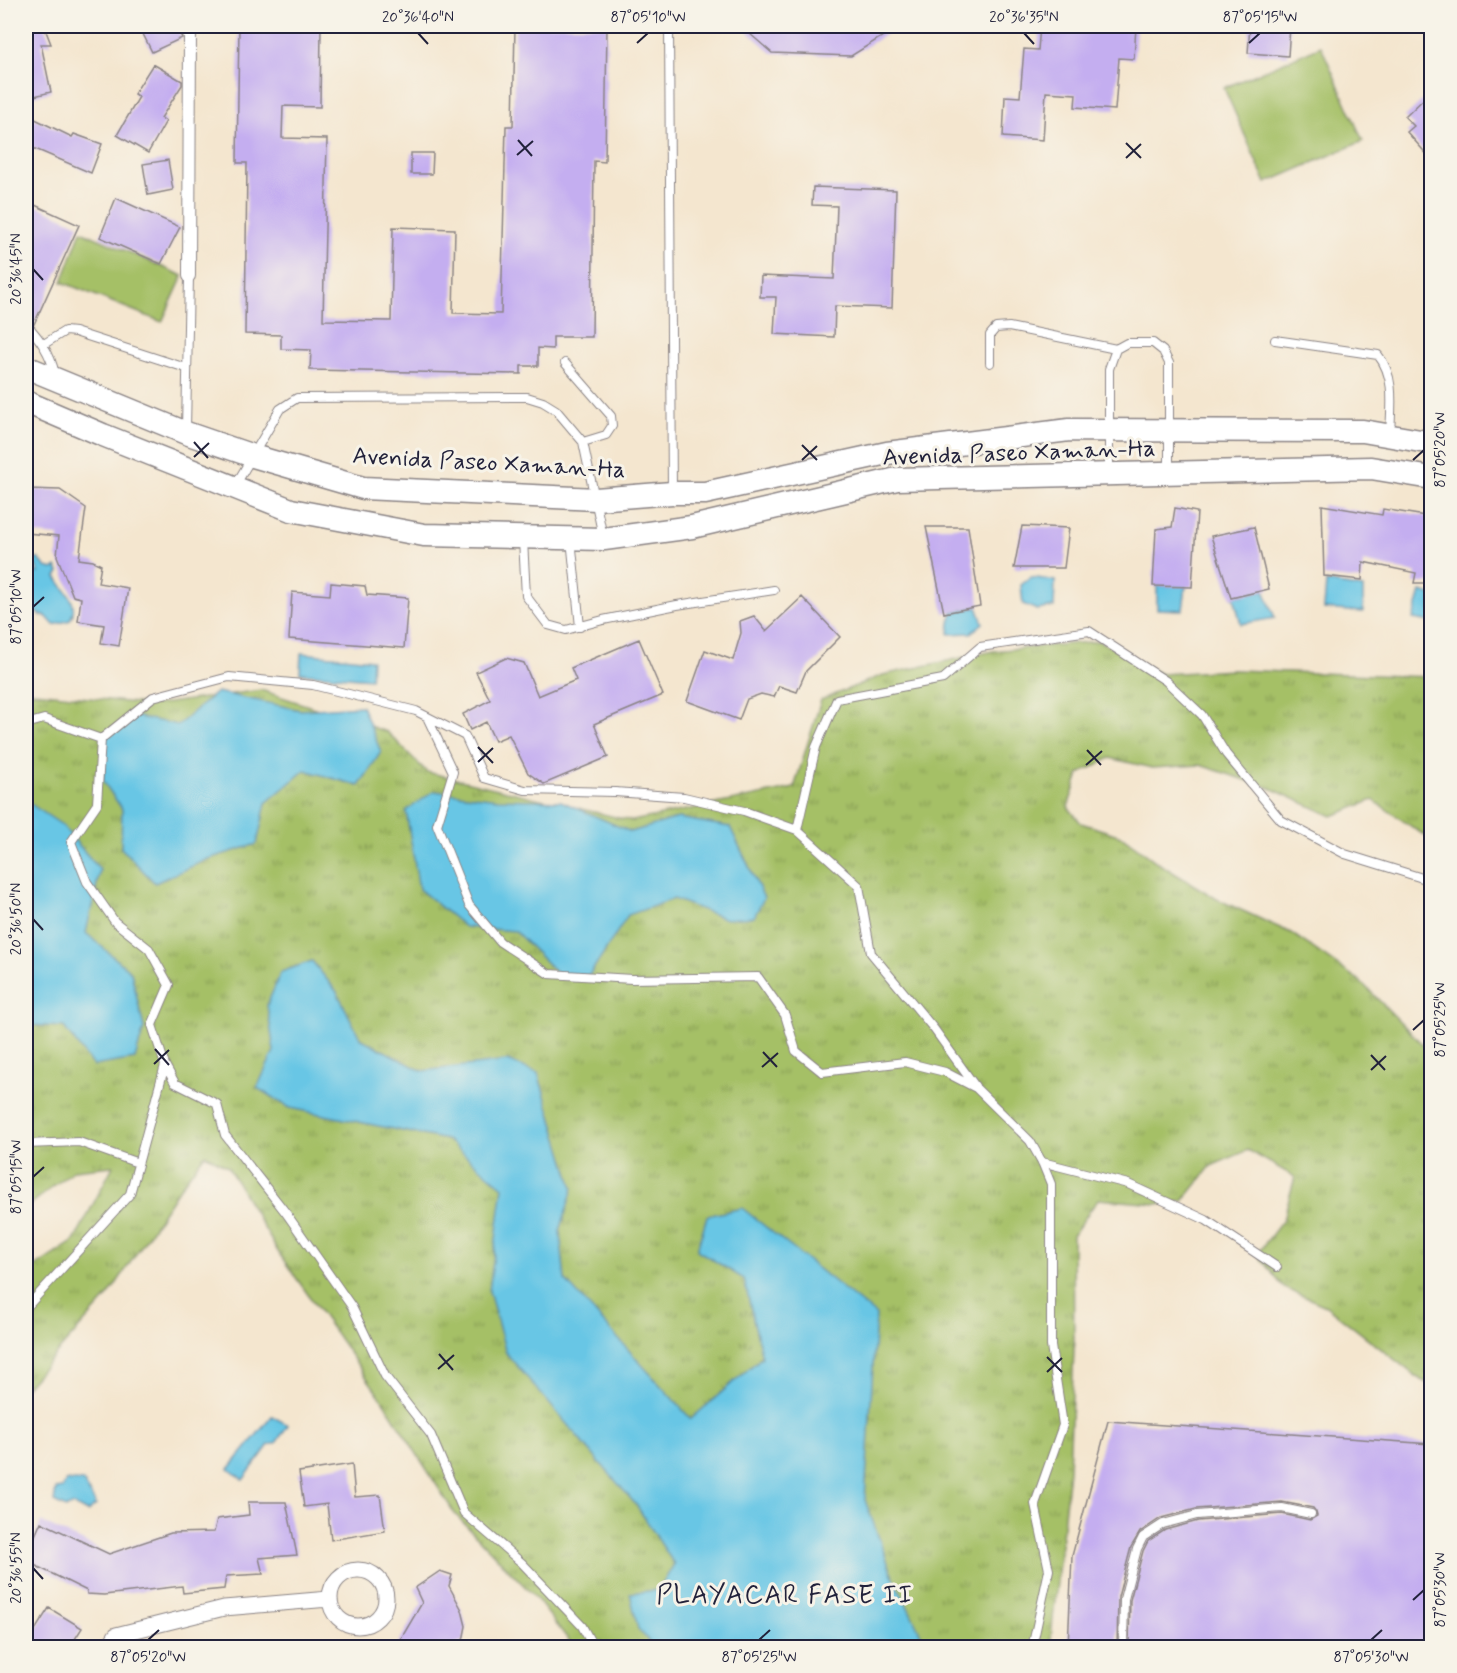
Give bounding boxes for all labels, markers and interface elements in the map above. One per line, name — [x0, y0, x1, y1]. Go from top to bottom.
text: 20°36'40"N — [382, 8, 454, 28]
text: 87°05'10"W — [611, 8, 686, 28]
text: 20°36'35"N — [989, 8, 1059, 28]
text: 87°05'15"W — [1223, 8, 1297, 28]
text: 20°36'45"N — [7, 233, 27, 305]
text: 87°05'20"W — [1431, 412, 1451, 488]
street label: Avenida Paseo Xaman-Ha — [882, 433, 1156, 474]
street label: Avenida Paseo Xaman-Ha — [352, 441, 626, 486]
text: 87°05'10"W — [7, 570, 27, 645]
text: 20°36'50"N — [7, 883, 27, 955]
text: 87°05'25"W — [1431, 982, 1451, 1058]
text: 87°05'15"W — [7, 1140, 27, 1214]
text: 20°36'55"N — [7, 1532, 27, 1604]
text: 87°05'30"W — [1431, 1552, 1451, 1628]
district label: PLAYACAR FASE II — [656, 1579, 914, 1613]
text: 87°05'20"W — [110, 1648, 186, 1668]
text: 87°05'25"W — [721, 1648, 797, 1668]
text: 87°05'30"W — [1333, 1648, 1409, 1668]

